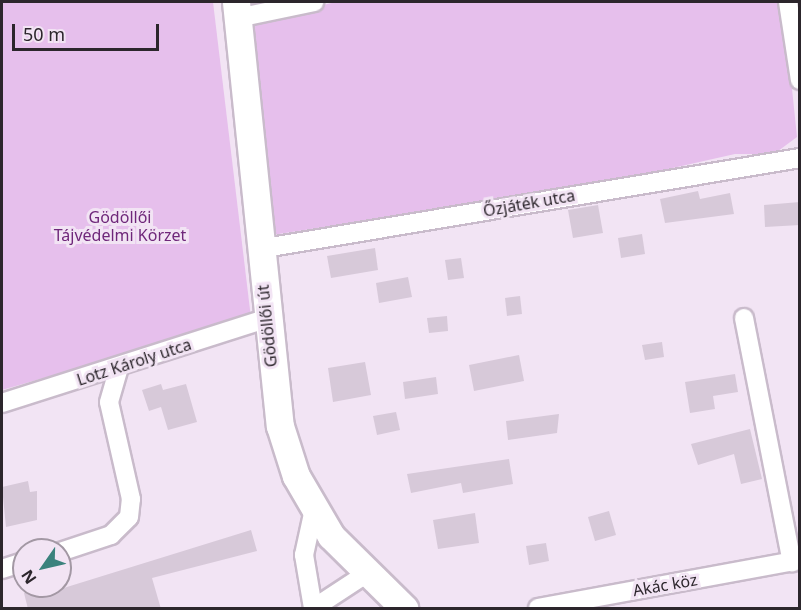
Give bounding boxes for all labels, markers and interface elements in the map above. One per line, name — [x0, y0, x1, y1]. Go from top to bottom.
scale bar — [15, 12, 162, 50]
text: 50 m — [23, 22, 65, 46]
street label: Őzjáték utca — [482, 185, 576, 221]
park label: Gödöllői Tájvédelmi Körzet — [54, 207, 186, 245]
street label: Gödöllői út — [253, 284, 281, 368]
street label: Lotz Károly utca — [74, 334, 194, 390]
north arrow — [12, 538, 72, 598]
text: N — [16, 565, 41, 588]
street label: Akác köz — [631, 570, 699, 600]

